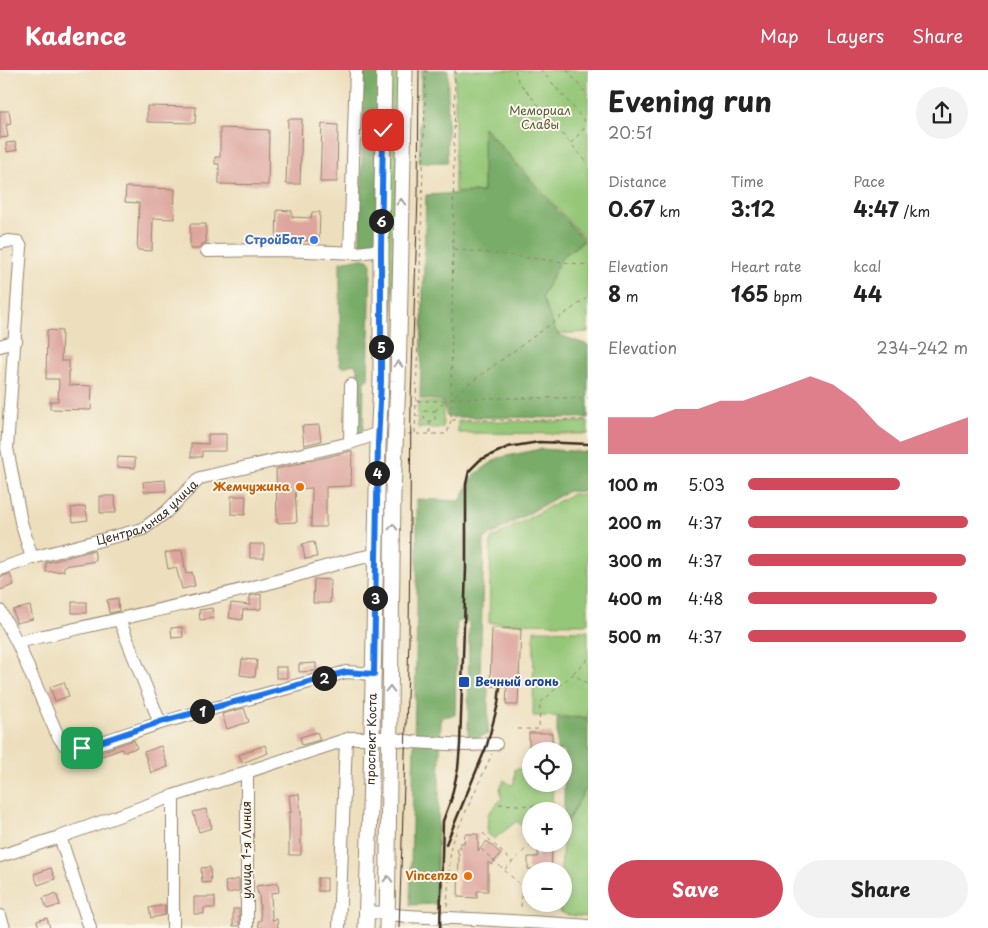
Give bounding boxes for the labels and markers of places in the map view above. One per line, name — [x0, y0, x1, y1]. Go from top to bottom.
pin — [362, 109, 404, 151]
pin: 6 — [368, 208, 394, 234]
place label: СтройБат — [245, 230, 305, 248]
marker: СтройБат — [308, 234, 320, 246]
pin: 5 — [368, 334, 394, 360]
pin: 4 — [364, 460, 390, 486]
place label: Жемчужина — [212, 477, 291, 495]
marker: Жемчужина — [294, 481, 306, 493]
pin: 3 — [362, 586, 388, 610]
pin: 2 — [312, 666, 336, 690]
place label: Вечный огонь — [475, 672, 559, 690]
marker: Вечный огонь — [457, 675, 471, 689]
pin: 1 — [190, 698, 214, 724]
pin — [61, 727, 103, 769]
place label: Vincenzo — [405, 866, 458, 884]
marker: Vincenzo — [462, 870, 474, 882]

